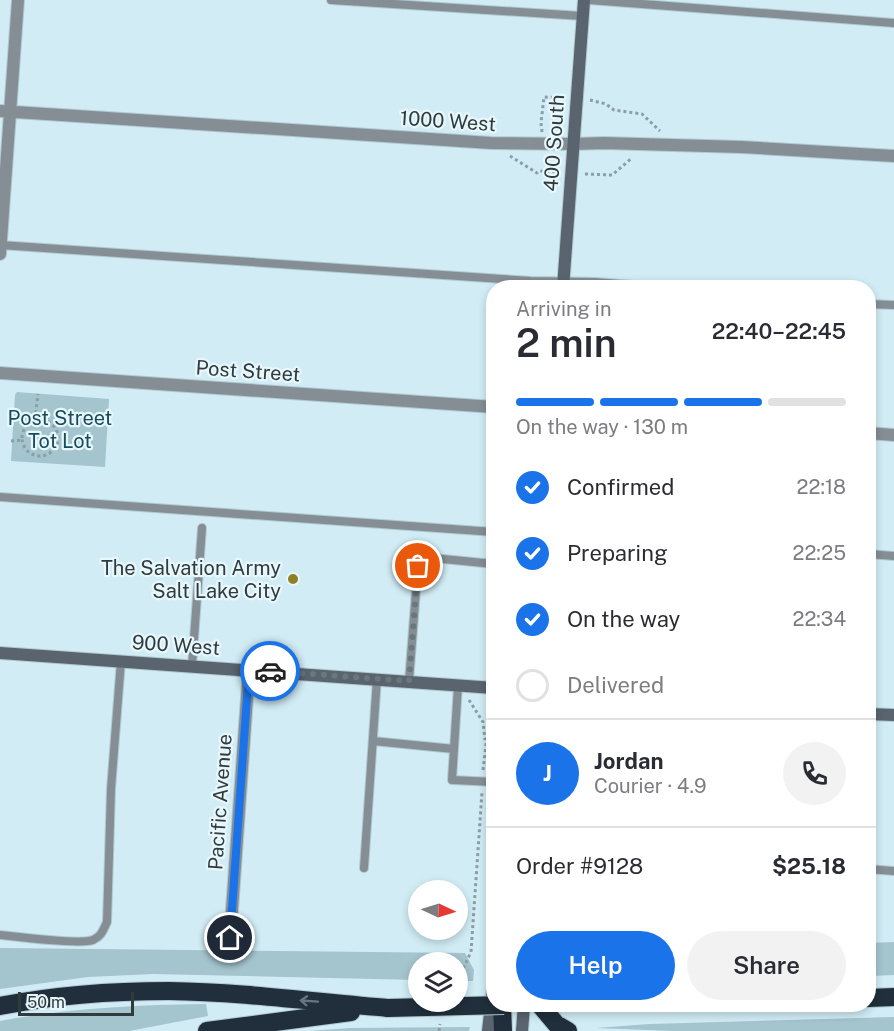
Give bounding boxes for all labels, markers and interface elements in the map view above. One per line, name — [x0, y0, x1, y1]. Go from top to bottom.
street label: 400 South — [539, 94, 569, 192]
street label: 1000 West — [399, 106, 497, 136]
text: Arriving in — [516, 297, 611, 321]
text: 22:40–22:45 — [712, 318, 846, 344]
text: 2 min — [516, 320, 617, 366]
street label: Post Street — [195, 355, 301, 387]
park label: Post Street Tot Lot — [8, 406, 112, 453]
text: On the way · 130 m — [516, 415, 688, 439]
icon: check — [516, 471, 549, 504]
text: Confirmed — [567, 474, 674, 500]
text: 22:18 — [797, 475, 846, 499]
icon: check — [516, 537, 549, 570]
pin — [392, 540, 443, 591]
text: Preparing — [567, 540, 668, 566]
text: 22:25 — [793, 541, 846, 565]
icon: bag — [401, 549, 434, 582]
place label: The Salvation Army Salt Lake City — [101, 556, 281, 603]
marker: The Salvation Army Salt Lake City — [286, 572, 300, 586]
icon: check — [516, 603, 549, 636]
text: On the way — [567, 606, 680, 632]
text: 22:34 — [793, 607, 846, 631]
street label: 900 West — [131, 630, 221, 660]
courier — [240, 641, 300, 701]
icon: car — [254, 655, 287, 688]
text: Delivered — [567, 672, 664, 698]
street label: Pacific Avenue — [203, 733, 237, 871]
button: phone — [783, 742, 846, 805]
text: Jordan — [594, 748, 663, 774]
text: J — [543, 760, 552, 786]
text: Courier · 4.9 — [594, 774, 706, 798]
text: Order #9128 — [516, 853, 643, 879]
text: $25.18 — [772, 853, 846, 879]
north arrow — [408, 880, 468, 940]
map controls — [408, 880, 468, 1012]
pin — [204, 912, 255, 963]
icon: home — [213, 921, 246, 954]
button: Help — [516, 931, 675, 1000]
button: Share — [687, 931, 846, 1000]
button: layers — [408, 952, 468, 1012]
scale bar — [18, 989, 134, 1016]
text: 50 m — [27, 993, 65, 1012]
one-way arrow — [299, 996, 319, 1007]

